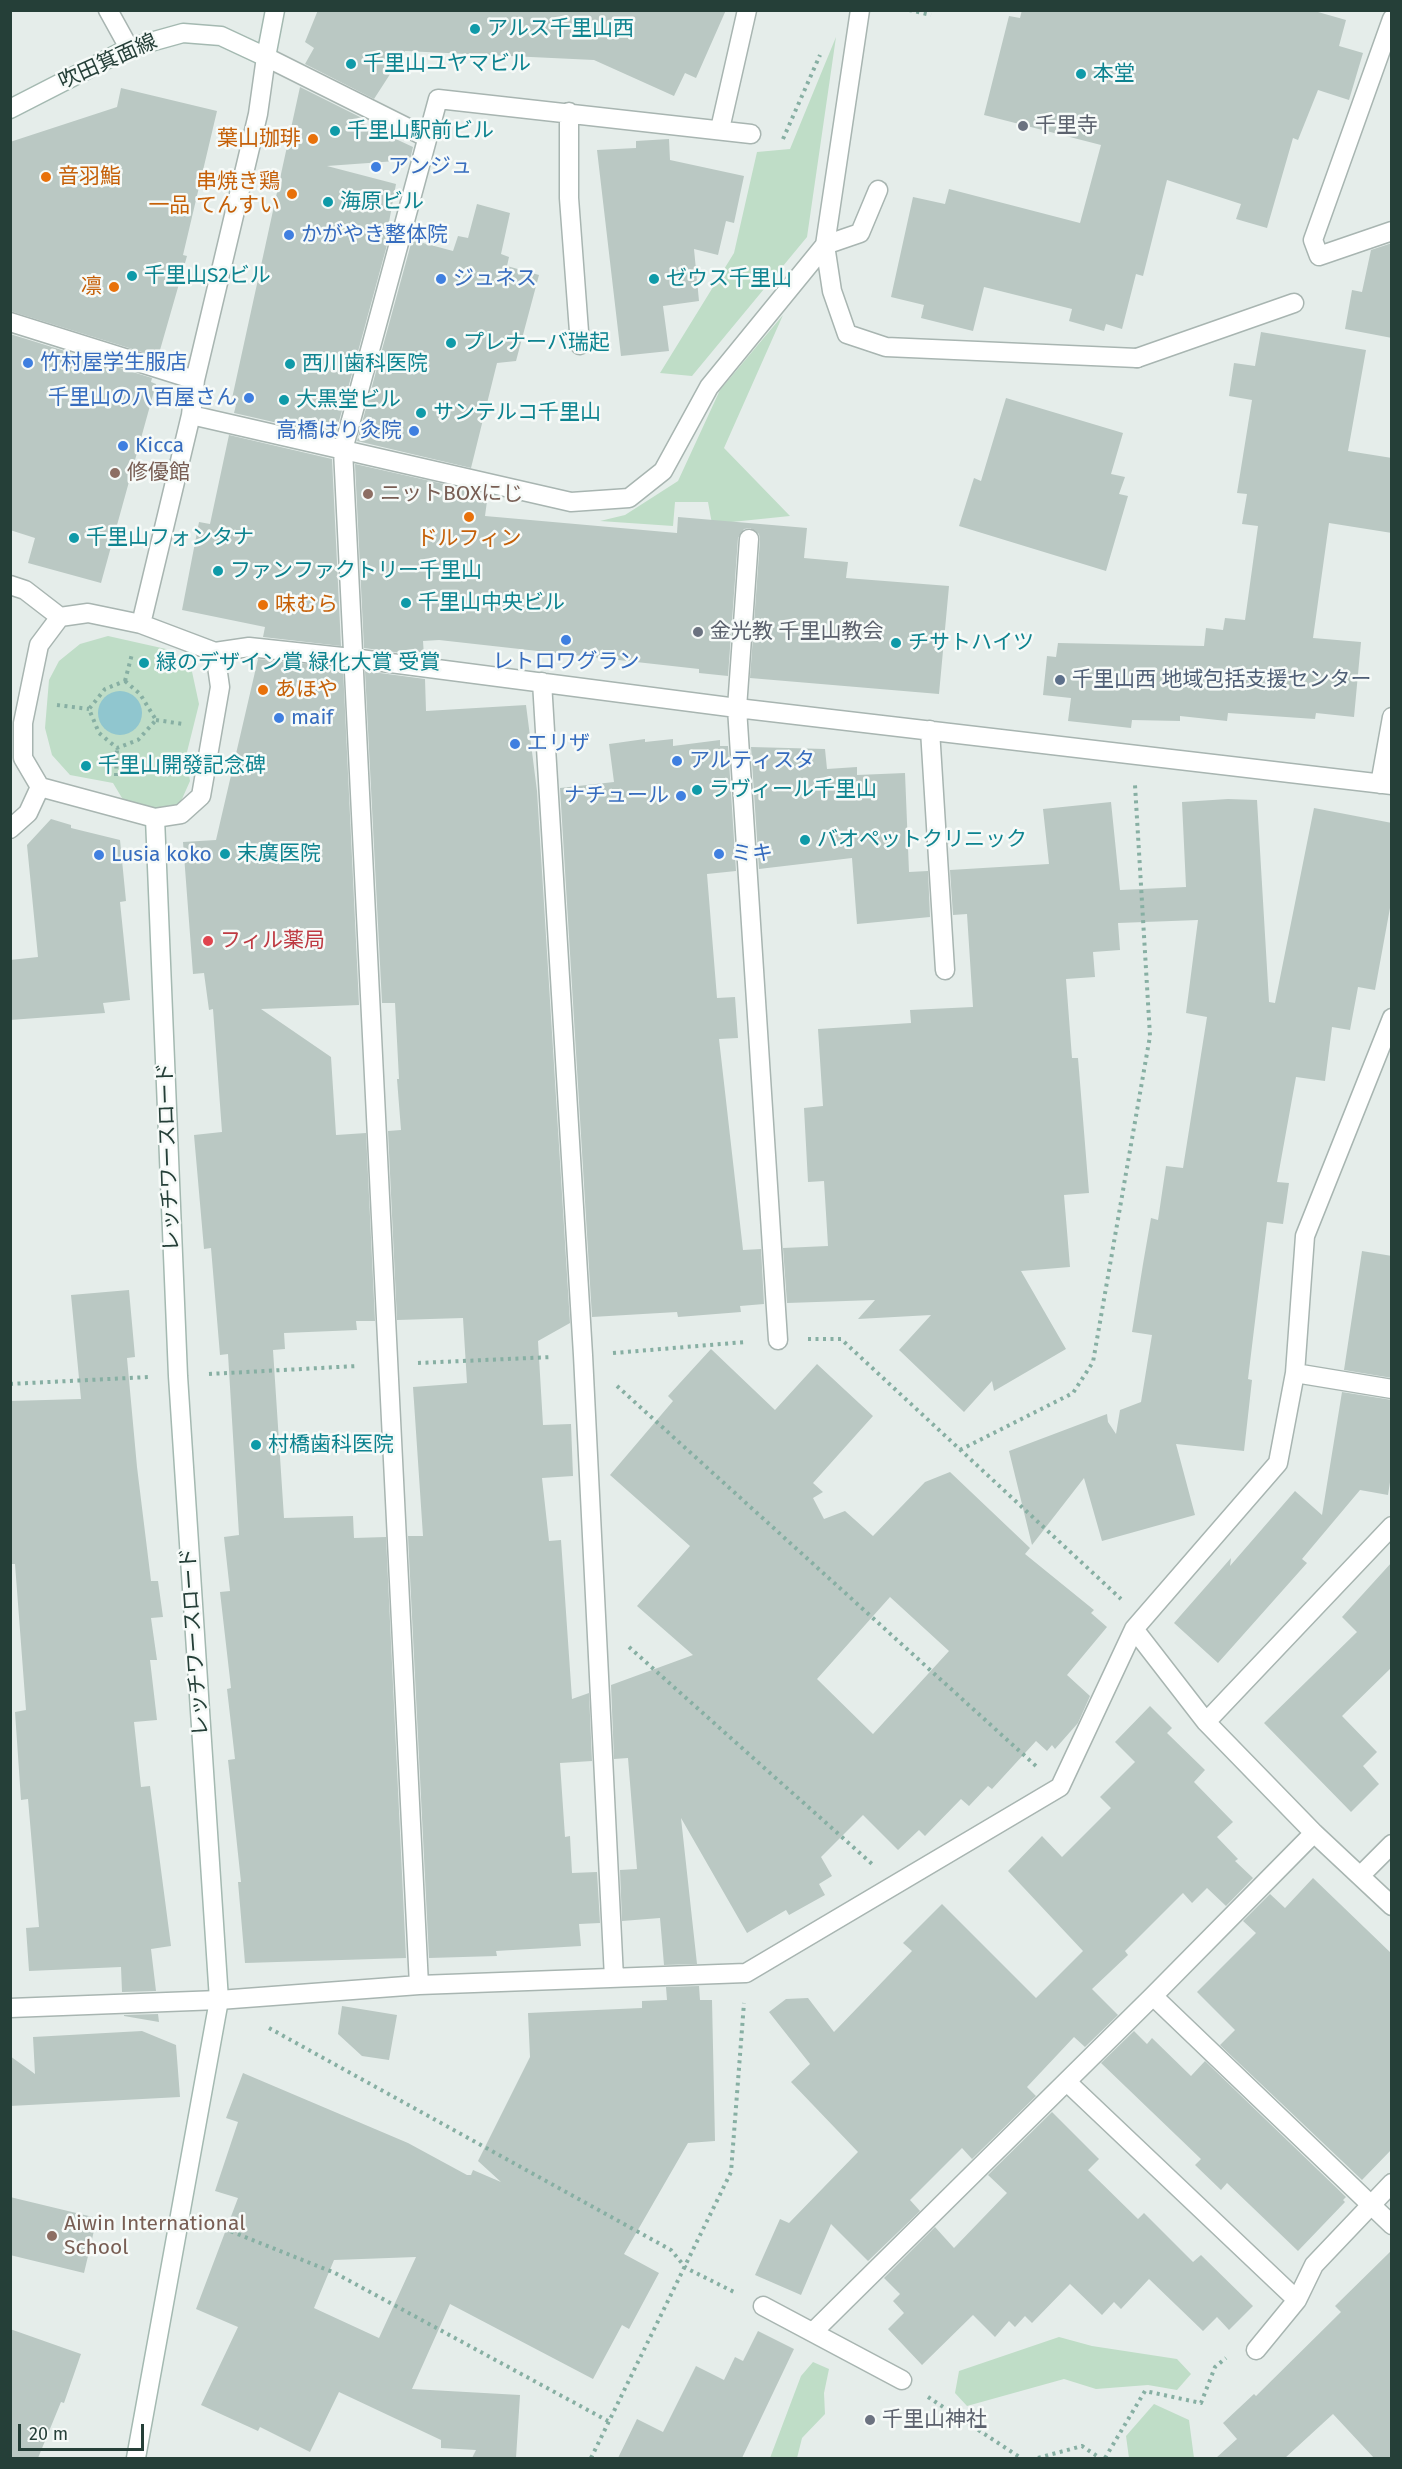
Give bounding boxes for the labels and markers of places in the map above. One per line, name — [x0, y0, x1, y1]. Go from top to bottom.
place label: アルス千里山西 — [487, 16, 634, 42]
marker: アルス千里山西 — [468, 22, 482, 36]
place label: 千里山ユヤマビル — [363, 51, 531, 77]
marker: 千里山ユヤマビル — [344, 57, 358, 71]
place label: 本堂 — [1093, 61, 1135, 87]
marker: 本堂 — [1074, 67, 1088, 81]
place label: 千里寺 — [1035, 113, 1098, 139]
place label: 千里山駅前ビル — [347, 118, 494, 144]
marker: 千里寺 — [1016, 119, 1030, 133]
marker: 千里山駅前ビル — [328, 124, 342, 138]
place label: 葉山珈琲 — [217, 126, 301, 152]
marker: 葉山珈琲 — [306, 132, 320, 146]
place label: アンジュ — [388, 154, 472, 180]
marker: アンジュ — [369, 160, 383, 174]
place label: 音羽鮨 — [58, 164, 121, 190]
place label: 串焼き鶏 一品 てんすい — [148, 169, 280, 219]
marker: 音羽鮨 — [39, 170, 53, 184]
marker: 串焼き鶏 一品 てんすい — [285, 187, 299, 201]
place label: 海原ビル — [340, 189, 424, 215]
marker: 海原ビル — [321, 195, 335, 209]
place label: かがやき整体院 — [301, 222, 448, 248]
marker: かがやき整体院 — [282, 228, 296, 242]
place label: 千里山S2ビル — [144, 263, 271, 289]
place label: ジュネス — [453, 266, 537, 292]
place label: ゼウス千里山 — [666, 266, 792, 292]
marker: 千里山S2ビル — [125, 269, 139, 283]
marker: ジュネス — [434, 272, 448, 286]
marker: ゼウス千里山 — [647, 272, 661, 286]
place label: 凛 — [81, 274, 102, 300]
marker: 凛 — [107, 280, 121, 294]
place label: プレナーバ瑞起 — [463, 330, 610, 356]
marker: プレナーバ瑞起 — [444, 336, 458, 350]
place label: 竹村屋学生服店 — [40, 350, 187, 376]
place label: 西川歯科医院 — [302, 351, 428, 377]
marker: 竹村屋学生服店 — [21, 356, 35, 370]
marker: 西川歯科医院 — [283, 357, 297, 371]
place label: 千里山の八百屋さん — [48, 385, 237, 411]
place label: 大黒堂ビル — [296, 387, 401, 413]
marker: 千里山の八百屋さん — [242, 391, 256, 405]
marker: 大黒堂ビル — [277, 393, 291, 407]
place label: サンテルコ千里山 — [433, 400, 601, 426]
marker: サンテルコ千里山 — [414, 406, 428, 420]
place label: 高橋はり灸院 — [276, 418, 402, 444]
marker: 高橋はり灸院 — [407, 424, 421, 438]
place label: Kicca — [135, 433, 184, 459]
marker: Kicca — [116, 439, 130, 453]
place label: 修優館 — [127, 460, 190, 486]
marker: 修優館 — [108, 466, 122, 480]
place label: ニットBOXにじ — [380, 481, 523, 507]
marker: ニットBOXにじ — [361, 487, 375, 501]
marker: ドルフィン — [462, 510, 476, 524]
place label: 千里山フォンタナ — [86, 525, 254, 551]
place label: ドルフィン — [417, 526, 521, 552]
marker: 千里山フォンタナ — [67, 531, 81, 545]
place label: ファンファクトリー千里山 — [230, 558, 482, 584]
marker: ファンファクトリー千里山 — [211, 564, 225, 578]
place label: 千里山中央ビル — [418, 590, 565, 616]
place label: 味むら — [275, 592, 338, 618]
marker: 千里山中央ビル — [399, 596, 413, 610]
marker: 味むら — [256, 598, 270, 612]
place label: 金光教 千里山教会 — [710, 619, 884, 645]
marker: 金光教 千里山教会 — [691, 625, 705, 639]
place label: チサトハイツ — [908, 630, 1034, 656]
marker: レトロワグラン — [559, 633, 573, 647]
marker: チサトハイツ — [889, 636, 903, 650]
place label: レトロワグラン — [493, 649, 639, 675]
place label: 緑のデザイン賞 緑化大賞 受賞 — [156, 650, 440, 676]
marker: 緑のデザイン賞 緑化大賞 受賞 — [137, 656, 151, 670]
place label: 千里山西 地域包括支援センター — [1072, 667, 1372, 693]
marker: 千里山西 地域包括支援センター — [1053, 673, 1067, 687]
place label: あほや — [275, 677, 338, 703]
marker: あほや — [256, 683, 270, 697]
place label: maif — [291, 705, 333, 731]
marker: maif — [272, 711, 286, 725]
place label: エリザ — [527, 731, 590, 757]
marker: エリザ — [508, 737, 522, 751]
place label: アルティスタ — [689, 748, 815, 774]
place label: 千里山開發記念碑 — [98, 753, 266, 779]
marker: アルティスタ — [670, 754, 684, 768]
marker: 千里山開發記念碑 — [79, 759, 93, 773]
place label: ラヴィール千里山 — [709, 777, 877, 803]
place label: ナチュール — [564, 783, 669, 809]
marker: ラヴィール千里山 — [690, 783, 704, 797]
marker: ナチュール — [674, 789, 688, 803]
place label: バオペットクリニック — [817, 827, 1027, 853]
marker: バオペットクリニック — [798, 833, 812, 847]
place label: 末廣医院 — [237, 841, 321, 867]
place label: ミキ — [731, 841, 773, 867]
place label: Lusia koko — [111, 842, 212, 868]
marker: 末廣医院 — [218, 847, 232, 861]
marker: ミキ — [712, 847, 726, 861]
marker: Lusia koko — [92, 848, 106, 862]
place label: フィル薬局 — [220, 928, 325, 954]
marker: フィル薬局 — [201, 934, 215, 948]
place label: 村橋歯科医院 — [268, 1432, 394, 1458]
marker: 村橋歯科医院 — [249, 1438, 263, 1452]
place label: Aiwin International School — [64, 2211, 245, 2261]
marker: Aiwin International School — [45, 2229, 59, 2243]
place label: 千里山神社 — [882, 2407, 987, 2433]
marker: 千里山神社 — [863, 2413, 877, 2427]

